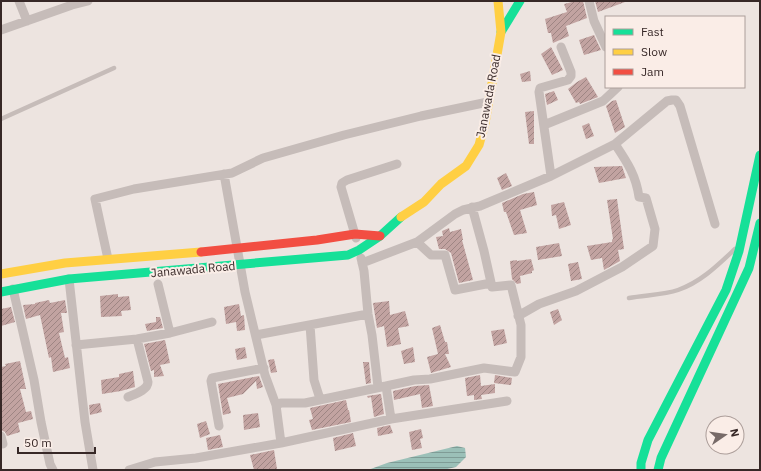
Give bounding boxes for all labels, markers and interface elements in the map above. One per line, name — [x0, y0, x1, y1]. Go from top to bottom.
legend — [605, 16, 745, 88]
text: Fast — [641, 24, 664, 39]
text: Slow — [641, 44, 667, 59]
street label: Janawada Road — [473, 53, 503, 139]
text: Jam — [641, 64, 664, 79]
street label: Janawada Road — [150, 258, 236, 280]
north arrow — [705, 415, 745, 455]
text: N — [727, 427, 742, 438]
scale bar — [18, 429, 95, 455]
text: 50 m — [24, 435, 52, 450]

